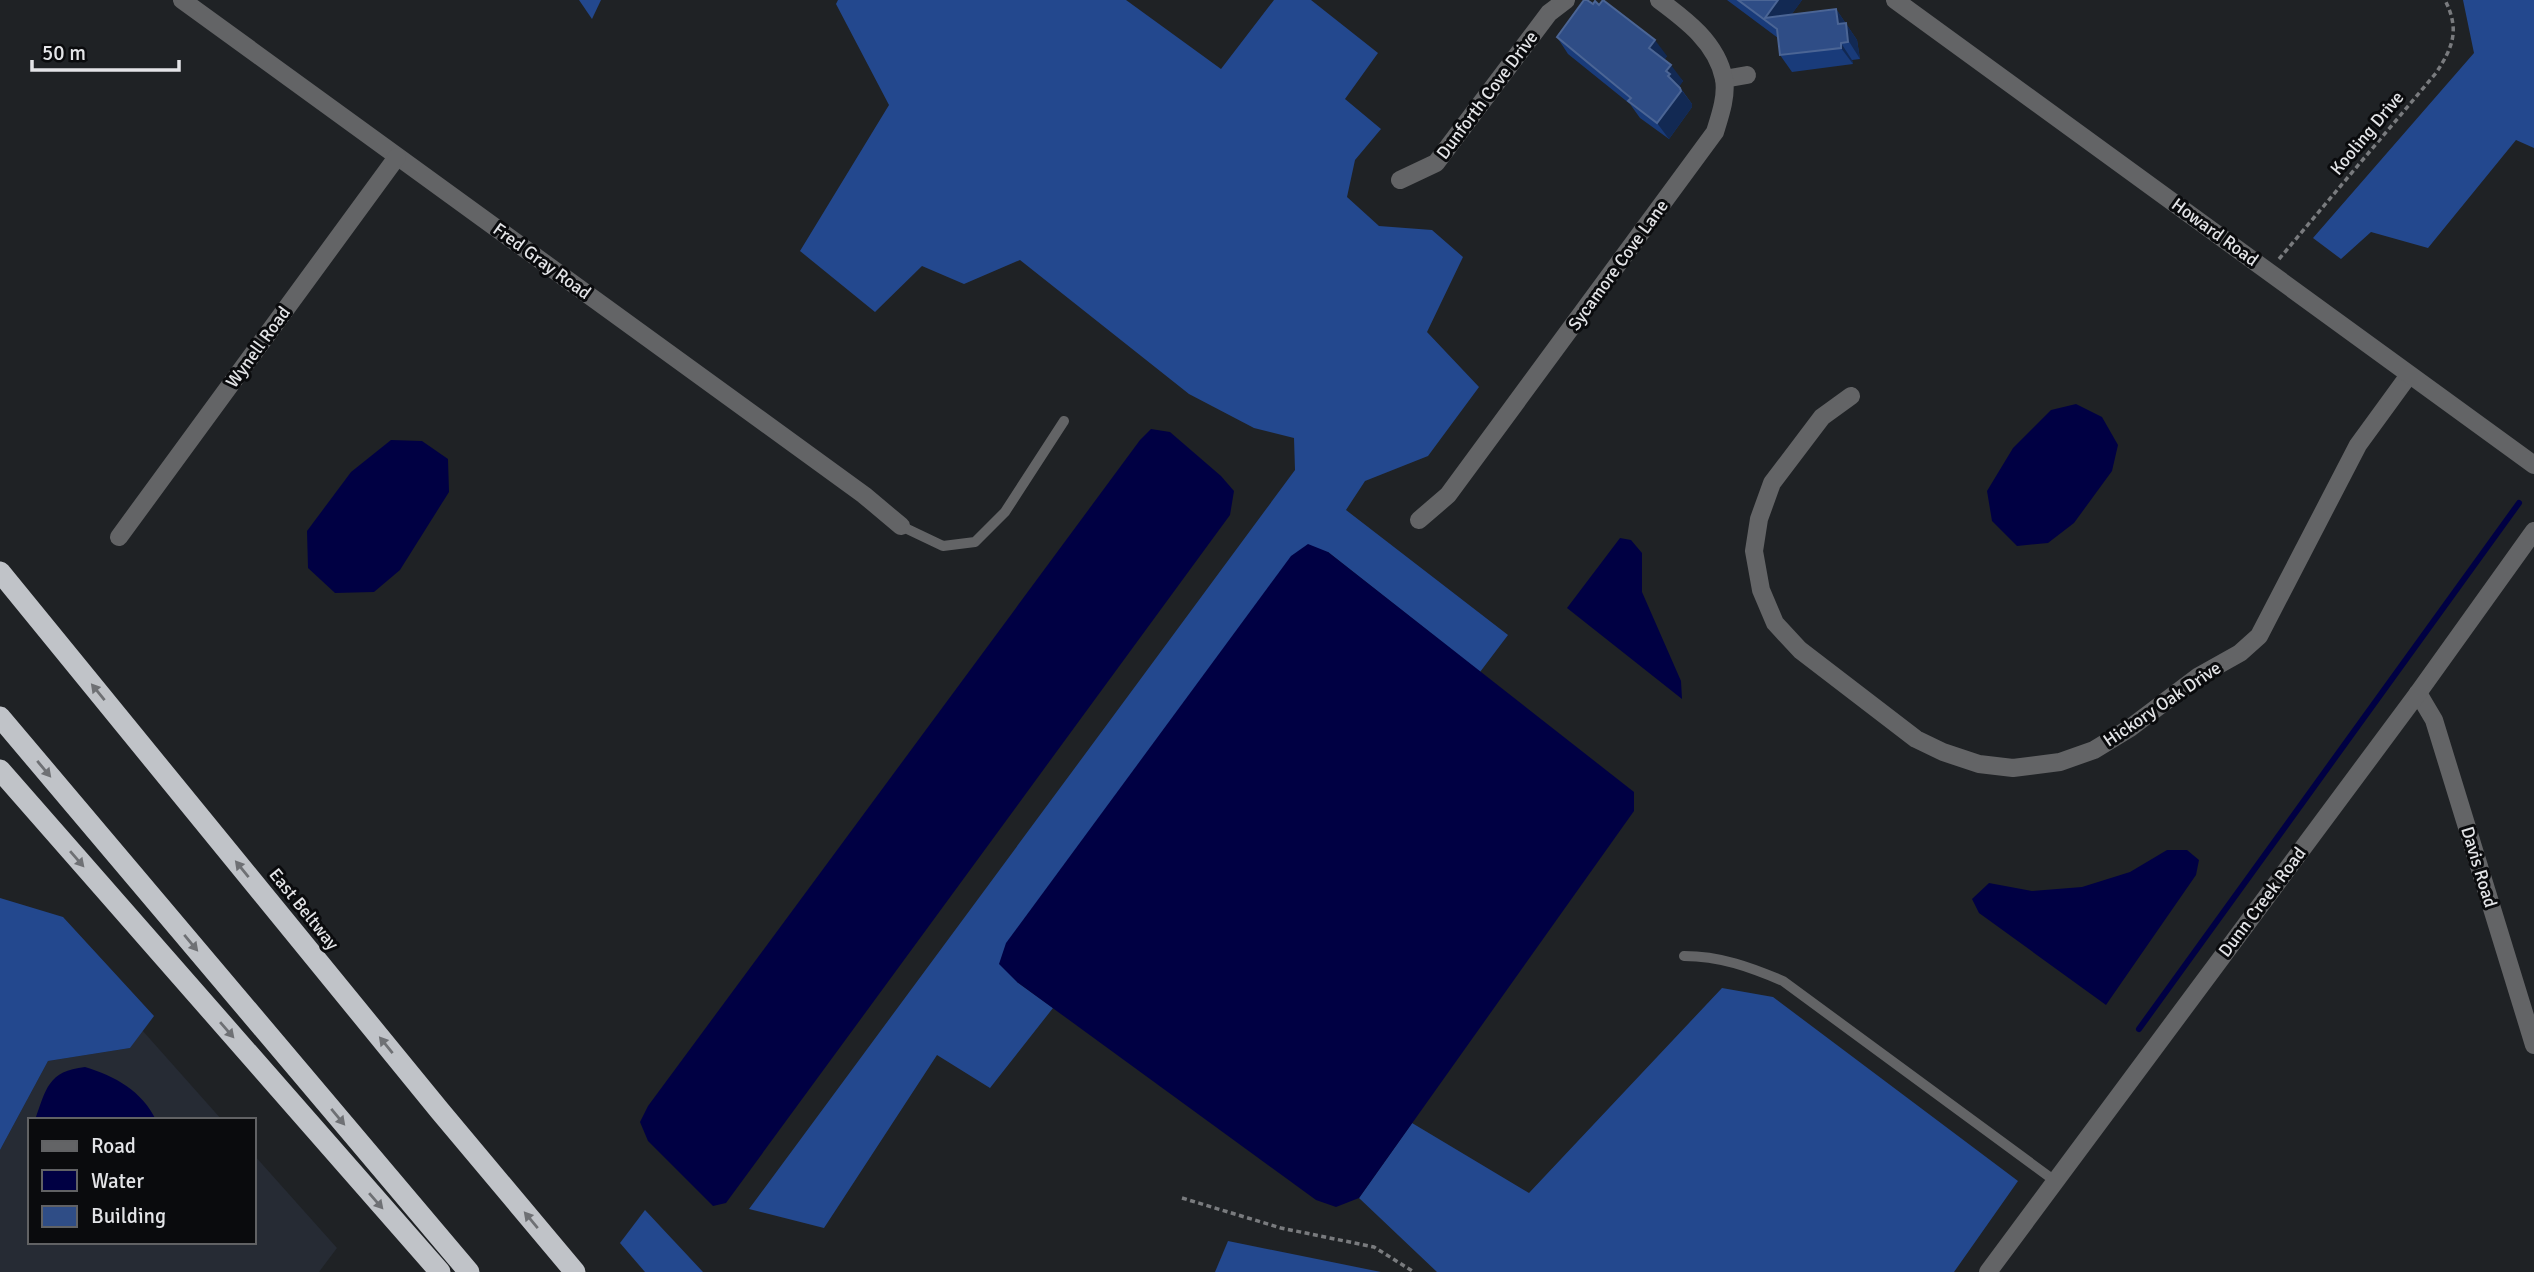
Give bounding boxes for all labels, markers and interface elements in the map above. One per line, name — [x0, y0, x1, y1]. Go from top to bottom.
street label: Dunforth Cove Drive — [1432, 27, 1542, 163]
scale bar — [32, 28, 178, 72]
text: 50 m — [42, 40, 86, 66]
street label: Kooling Drive — [2326, 87, 2408, 179]
street label: Howard Road — [2167, 193, 2263, 271]
street label: Sycamore Cove Lane — [1563, 195, 1673, 335]
street label: Fred Gray Road — [489, 218, 595, 304]
street label: Wynell Road — [221, 302, 295, 392]
street label: Hickory Oak Drive — [2099, 657, 2225, 751]
one-way arrow — [91, 684, 106, 701]
one-way arrow — [36, 761, 51, 778]
street label: Davis Road — [2456, 824, 2502, 910]
street label: Dunn Creek Road — [2214, 843, 2310, 961]
one-way arrow — [69, 850, 84, 867]
one-way arrow — [235, 860, 250, 877]
street label: East Beltway — [264, 864, 344, 955]
one-way arrow — [183, 934, 199, 952]
one-way arrow — [219, 1021, 235, 1039]
one-way arrow — [378, 1036, 393, 1054]
one-way arrow — [330, 1108, 345, 1125]
legend — [28, 1118, 256, 1244]
text: Road — [91, 1133, 136, 1159]
text: Water — [91, 1168, 144, 1194]
one-way arrow — [368, 1193, 383, 1210]
text: Building — [91, 1203, 166, 1229]
one-way arrow — [524, 1211, 539, 1228]

